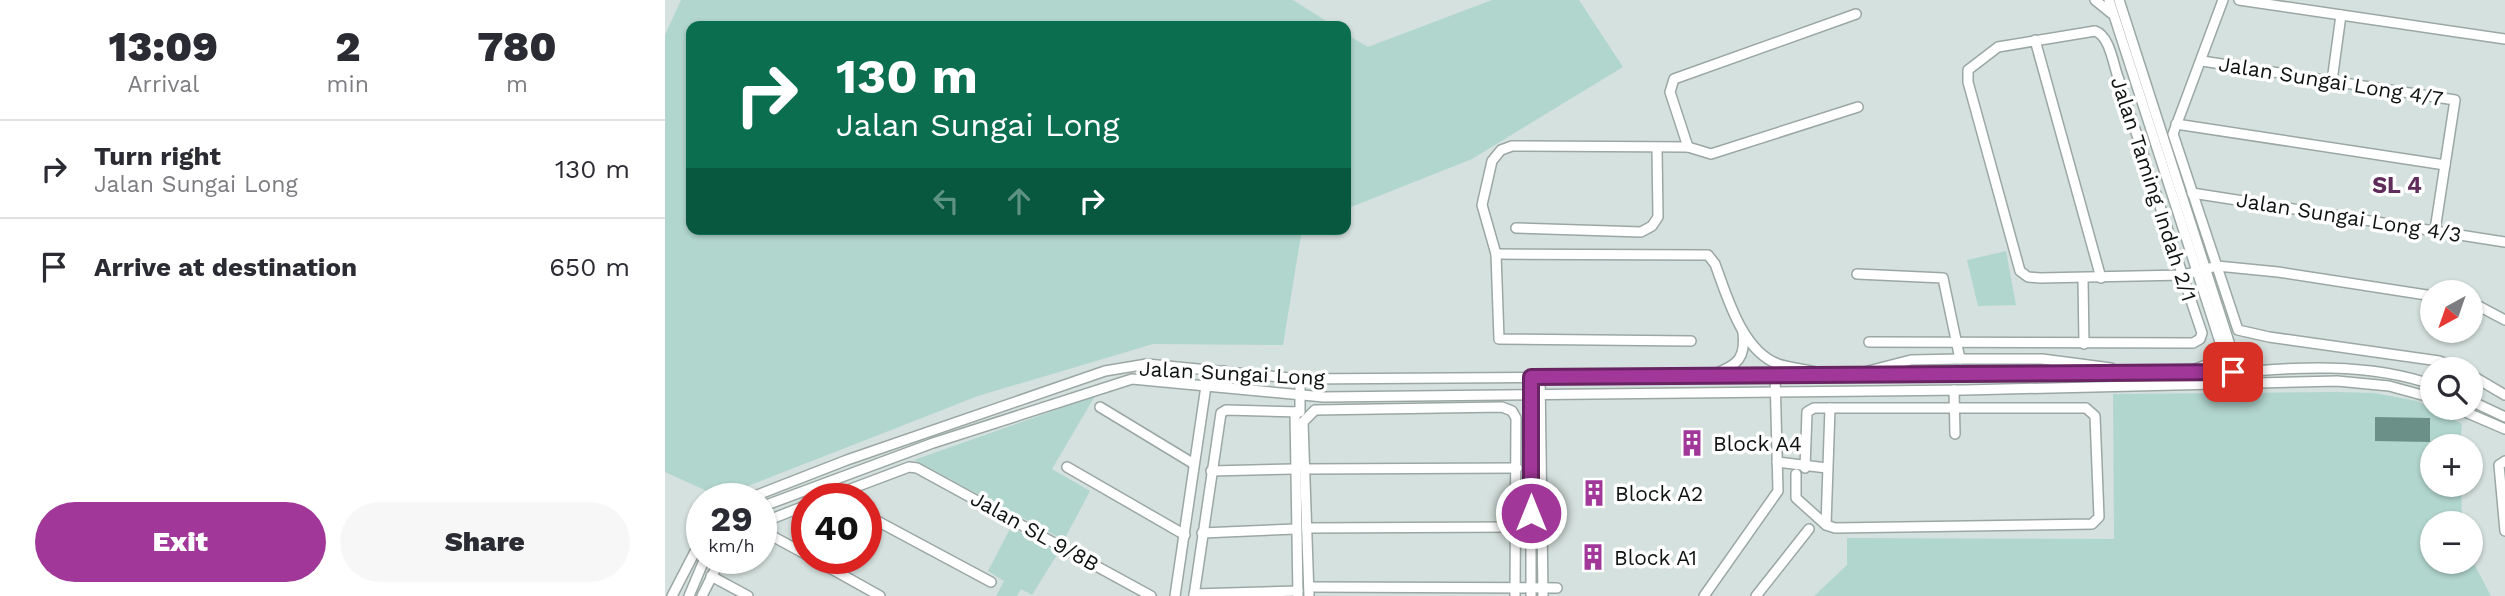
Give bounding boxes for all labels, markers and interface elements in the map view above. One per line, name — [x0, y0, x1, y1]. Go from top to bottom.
text: 13:09 — [108, 22, 218, 71]
text: 2 — [335, 22, 360, 71]
text: 780 — [477, 22, 557, 71]
text: 130 m — [836, 47, 978, 105]
icon: right — [721, 49, 812, 140]
street label: Jalan Sungai Long 4/7 — [2217, 51, 2445, 111]
text: Arrival — [127, 71, 199, 98]
text: min — [327, 71, 369, 98]
text: m — [506, 71, 528, 98]
street label: Jalan Taming Indah 2/1 — [2106, 74, 2202, 304]
text: Jalan Sungai Long — [836, 106, 1119, 144]
text: Turn right — [94, 141, 221, 171]
icon: right — [35, 150, 73, 188]
text: 130 m — [555, 154, 630, 184]
text: Jalan Sungai Long — [94, 171, 298, 198]
district label: SL 4 — [2372, 172, 2422, 199]
icon: left — [927, 182, 965, 220]
icon: ahead — [1000, 182, 1038, 220]
icon: right — [1073, 182, 1111, 220]
street label: Jalan Sungai Long 4/3 — [2235, 187, 2463, 247]
icon: arrive — [35, 248, 73, 286]
text: Arrive at destination — [94, 252, 357, 282]
text: 650 m — [549, 252, 630, 282]
north arrow — [2420, 280, 2483, 343]
map controls — [2420, 280, 2483, 574]
pin — [2203, 342, 2263, 402]
icon: arrive — [2214, 353, 2252, 391]
street label: Jalan Sungai Long — [1138, 356, 1326, 390]
button: search — [2420, 357, 2483, 420]
building icon: Block A4 — [1677, 428, 1707, 458]
place label: Block A4 — [1713, 431, 1802, 456]
button: + — [2420, 434, 2483, 497]
position arrow — [1494, 476, 1568, 550]
building icon: Block A2 — [1579, 478, 1609, 508]
place label: Block A2 — [1615, 481, 1703, 506]
speed limit sign: 40 — [791, 483, 882, 574]
street label: Jalan SL 9/8B — [967, 485, 1103, 577]
text: 29 — [710, 498, 753, 540]
button: Exit — [35, 502, 326, 582]
button: Share — [340, 502, 630, 582]
button: − — [2420, 511, 2483, 574]
text: km/h — [708, 535, 755, 556]
building icon: Block A1 — [1578, 542, 1608, 572]
place label: Block A1 — [1614, 545, 1697, 570]

